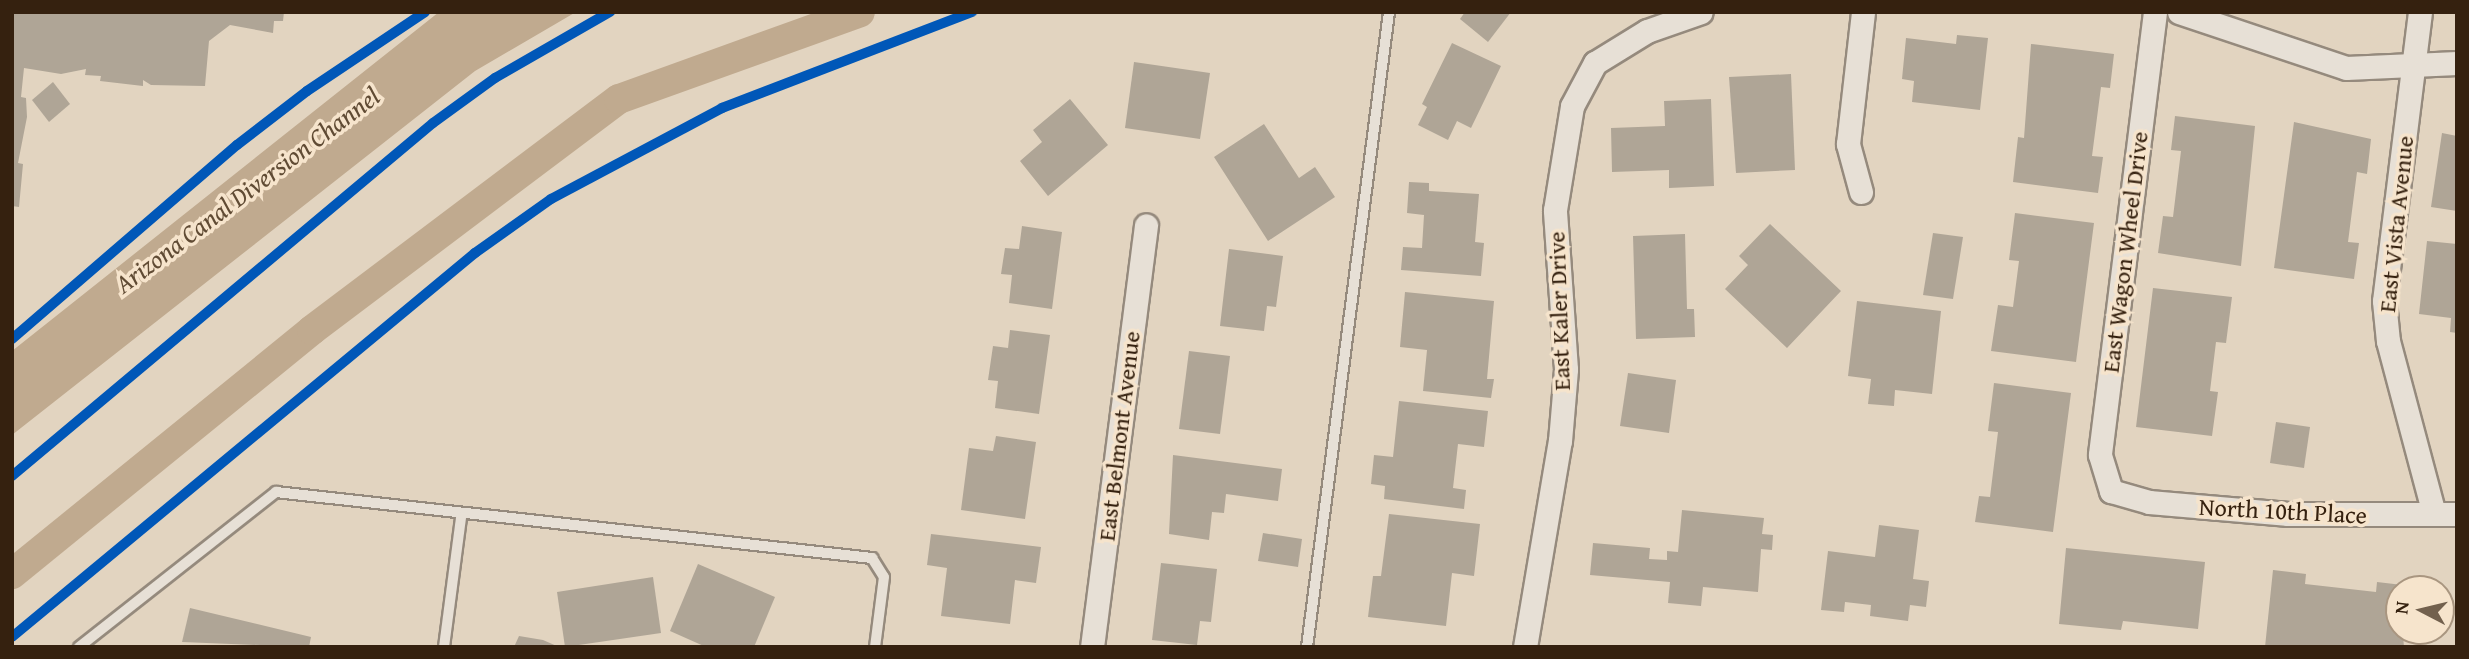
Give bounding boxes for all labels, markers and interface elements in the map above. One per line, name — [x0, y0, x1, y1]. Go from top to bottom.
water label: Arizona Canal Diversion Channel — [108, 80, 386, 300]
street label: East Wagon Wheel Drive — [2096, 130, 2154, 374]
street label: East Vista Avenue — [2372, 134, 2420, 314]
street label: East Kaler Drive — [1542, 231, 1576, 391]
street label: East Belmont Avenue — [1092, 329, 1146, 543]
street label: North 10th Place — [2198, 492, 2368, 530]
north arrow — [2385, 575, 2455, 645]
text: N — [2386, 600, 2416, 616]

